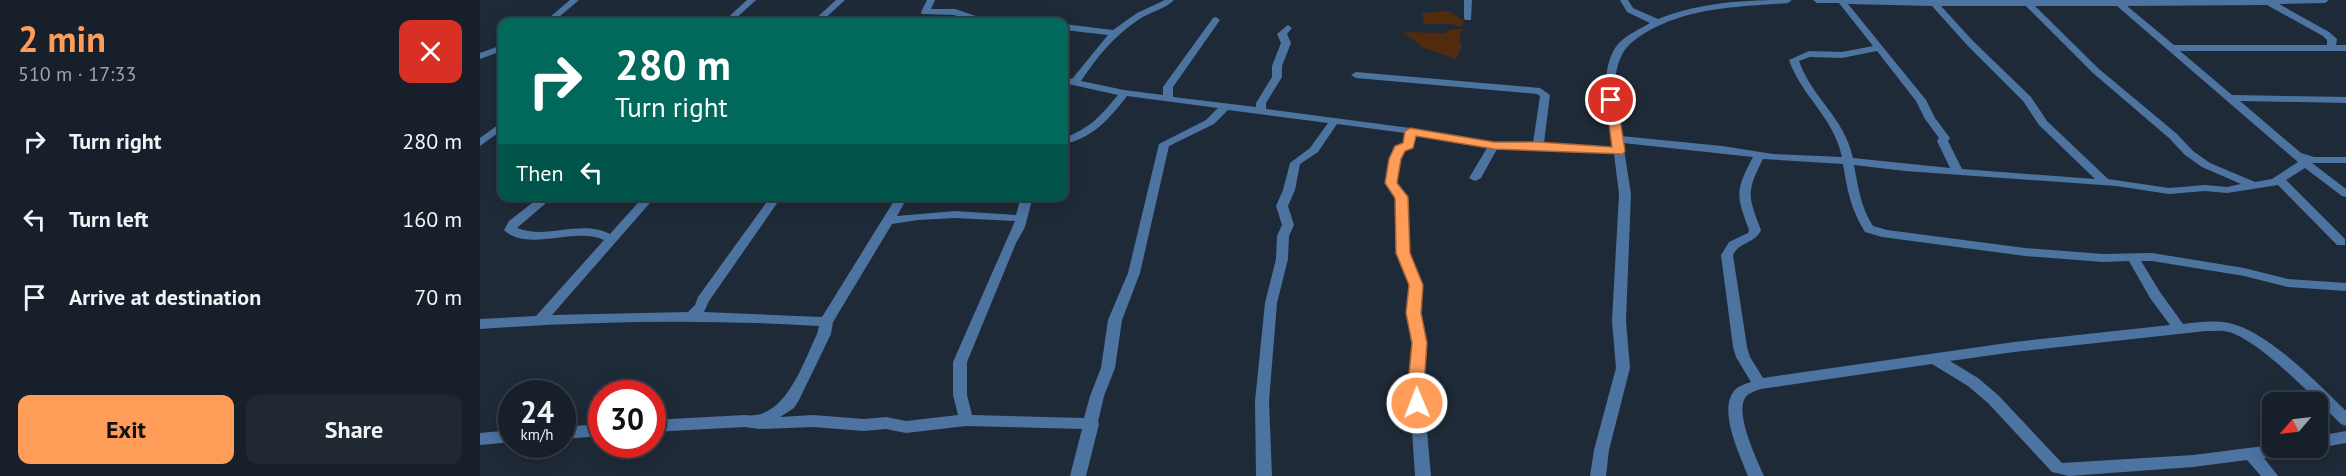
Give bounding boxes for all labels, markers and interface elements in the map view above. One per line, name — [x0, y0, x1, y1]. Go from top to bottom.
text: 2 min — [18, 15, 106, 62]
button: close — [399, 20, 462, 83]
text: 280 m — [615, 37, 731, 92]
icon: right — [516, 42, 594, 120]
text: 510 m · 17:33 — [18, 61, 136, 87]
pin — [1585, 74, 1636, 125]
icon: arrive — [1594, 83, 1627, 116]
text: Turn right — [615, 90, 728, 124]
icon: right — [18, 125, 51, 158]
text: Turn right — [69, 127, 161, 155]
text: 280 m — [402, 127, 462, 155]
icon: left — [575, 156, 608, 189]
text: Then — [516, 159, 563, 187]
icon: left — [18, 203, 51, 236]
text: Turn left — [69, 205, 149, 233]
text: 160 m — [402, 205, 462, 233]
icon: arrive — [18, 281, 51, 314]
text: Arrive at destination — [69, 283, 261, 311]
text: 70 m — [414, 283, 462, 311]
position arrow — [1385, 371, 1449, 435]
speed limit sign: 30 — [588, 380, 666, 458]
text: 24 — [520, 392, 554, 431]
north arrow — [2262, 392, 2328, 458]
map controls — [2262, 392, 2328, 458]
button: Exit — [18, 395, 234, 464]
button: Share — [246, 395, 462, 464]
text: km/h — [521, 425, 553, 444]

